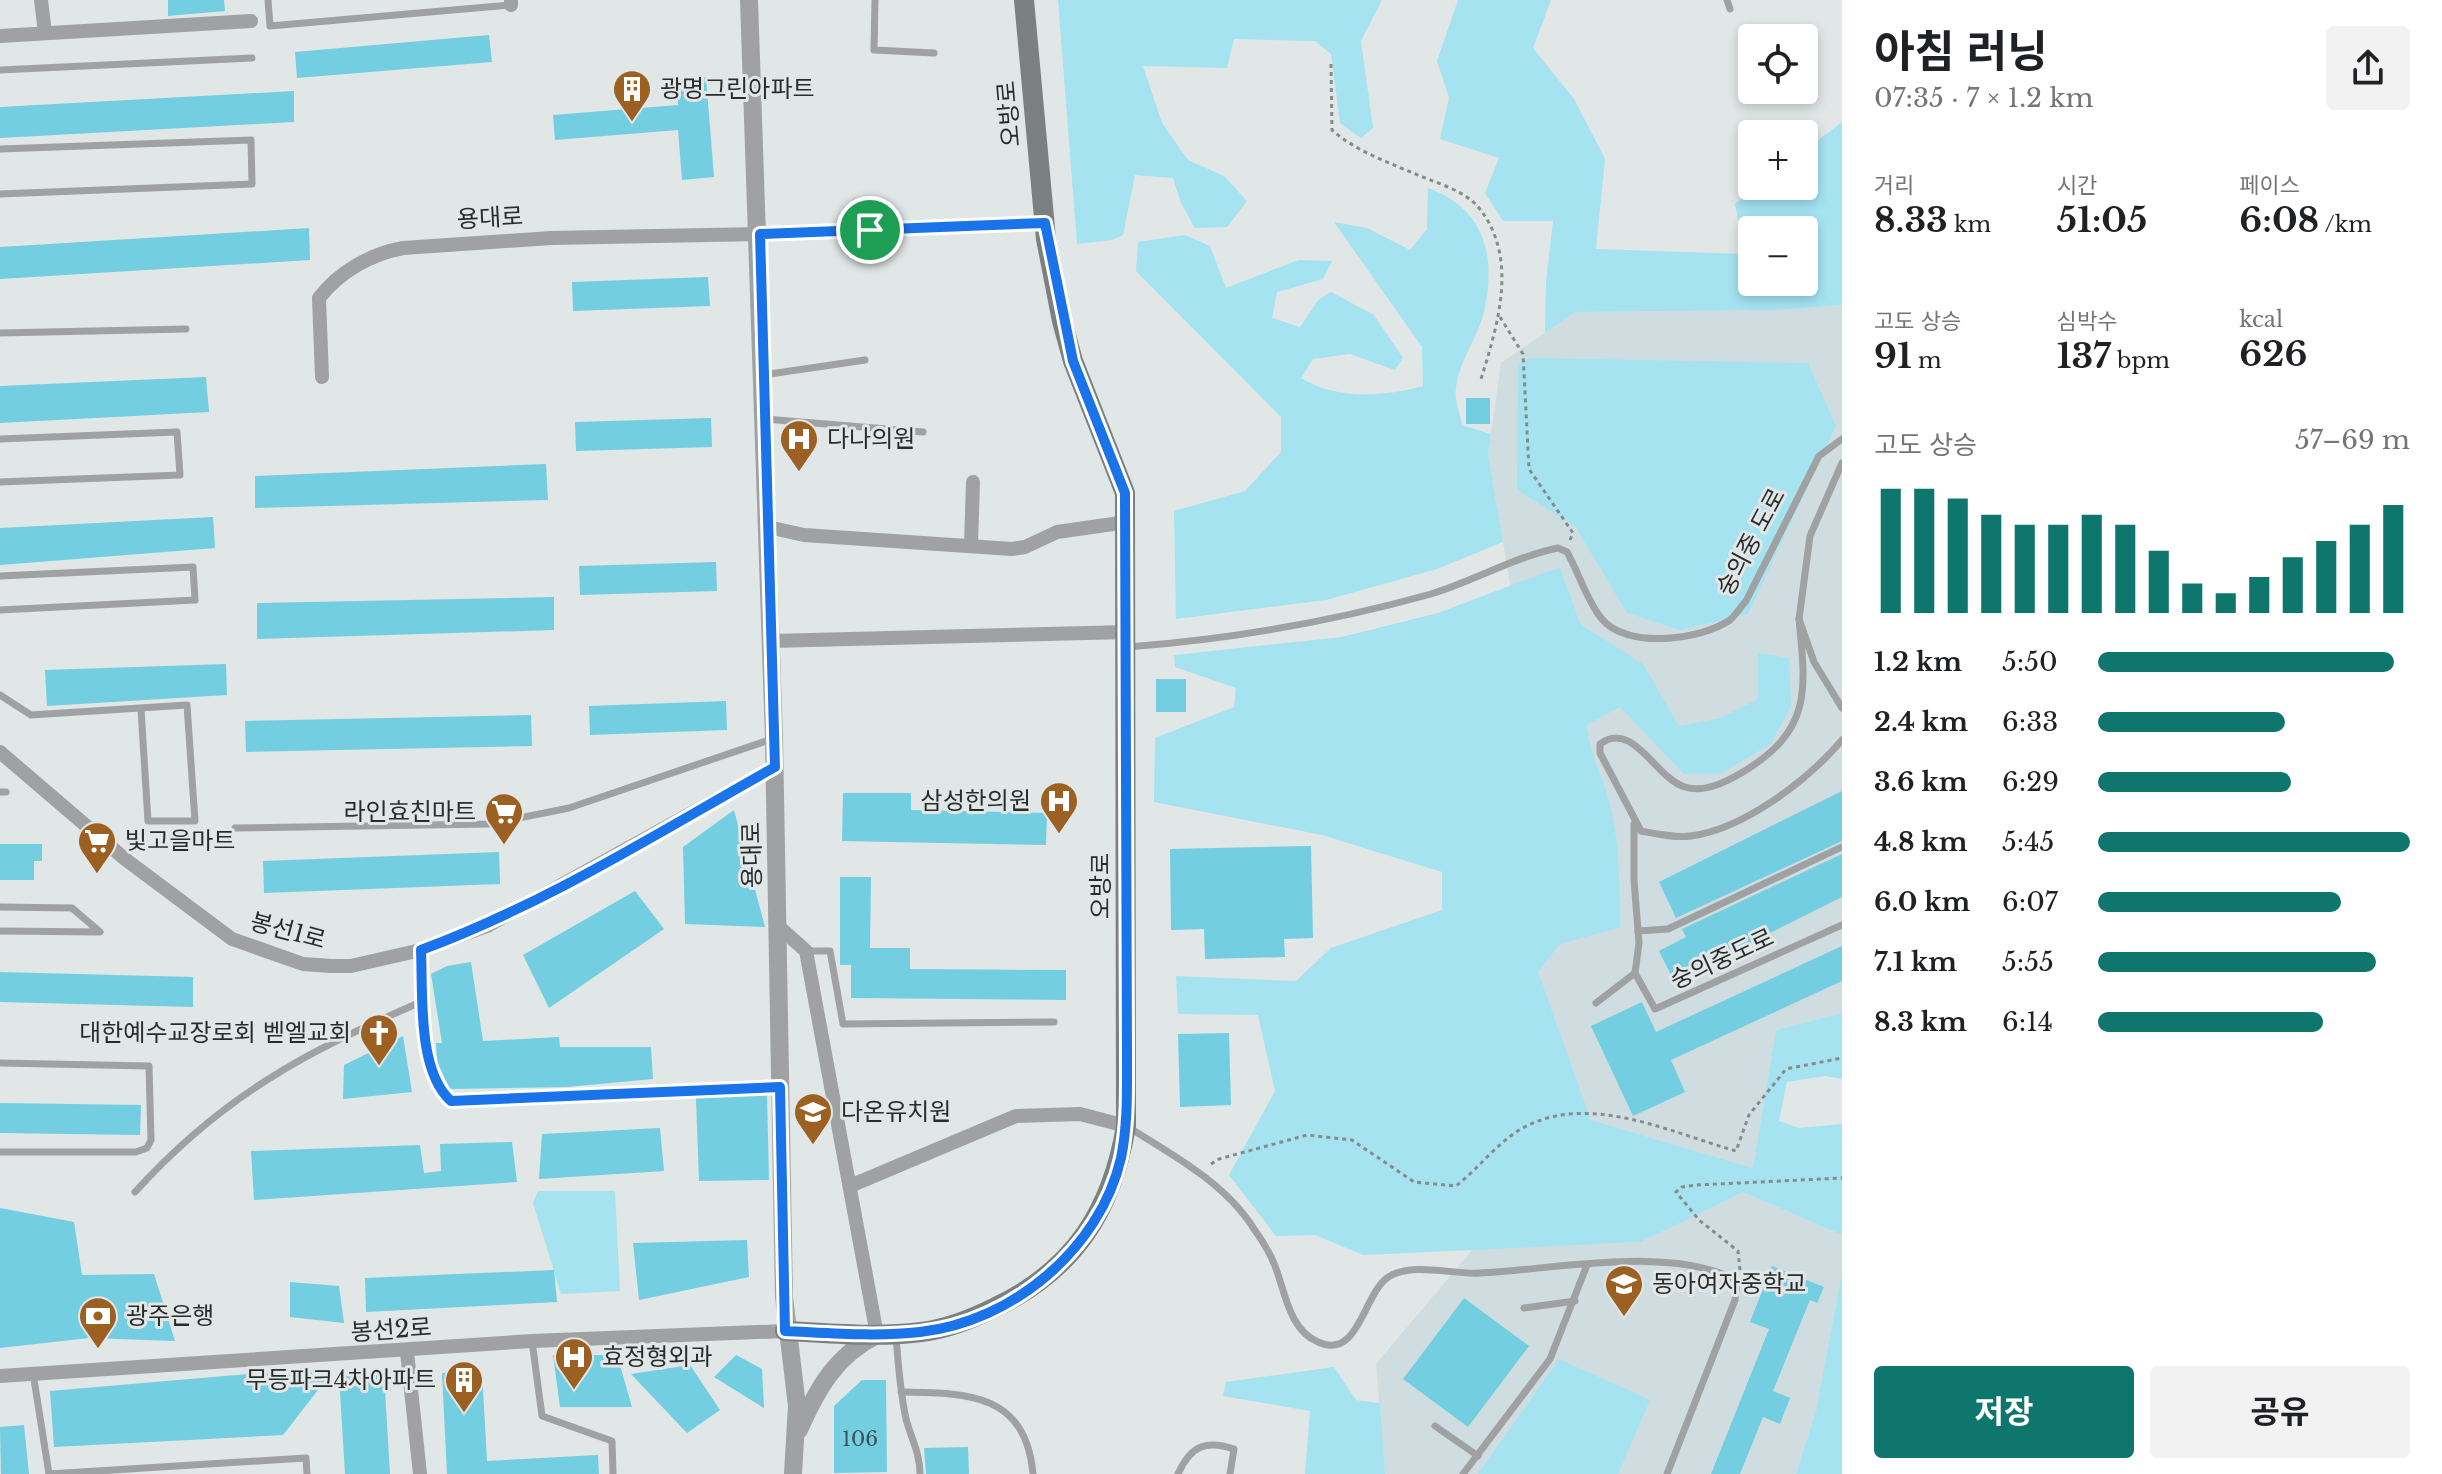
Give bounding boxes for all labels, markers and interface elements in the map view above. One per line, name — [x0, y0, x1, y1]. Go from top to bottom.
map controls — [1738, 24, 1818, 296]
button: locate — [1738, 24, 1818, 104]
text: 아침 러닝 — [1874, 24, 2048, 79]
button: share — [2326, 26, 2410, 110]
building icon: 광명그린아파트 — [611, 68, 653, 123]
place label: 광명그린아파트 — [660, 74, 815, 103]
street label: 오방로 — [991, 80, 1026, 148]
text: 07:35 · 7 × 1.2 km — [1874, 82, 2094, 114]
button: + — [1738, 120, 1818, 200]
text: 거리 — [1874, 172, 1914, 199]
text: 시간 — [2057, 172, 2097, 199]
text: 페이스 — [2239, 172, 2300, 199]
pin — [836, 196, 904, 264]
text: 8.33 — [1874, 199, 1948, 241]
text: 51:05 — [2057, 199, 2147, 241]
text: 6:08 — [2239, 199, 2319, 241]
street label: 용대로 — [456, 201, 524, 234]
icon: arrive — [848, 208, 892, 252]
text: km — [1948, 211, 1991, 238]
text: /km — [2319, 211, 2372, 238]
button: − — [1738, 216, 1818, 296]
text: kcal — [2239, 306, 2283, 333]
text: 고도 상승 — [1874, 308, 1961, 335]
text: 심박수 — [2057, 308, 2117, 335]
text: 626 — [2239, 333, 2307, 375]
text: 91 — [1874, 335, 1912, 377]
text: 137 — [2057, 335, 2111, 377]
text: m — [1912, 347, 1942, 374]
text: bpm — [2111, 347, 2170, 374]
hospital icon: 다나의원 — [778, 418, 820, 473]
place label: 다나의원 — [827, 424, 915, 453]
text: 57–69 m — [2295, 424, 2410, 456]
text: 고도 상승 — [1874, 429, 1977, 461]
street label: 숭의중 도로 — [1710, 483, 1791, 600]
text: 1.2 km — [1874, 646, 1962, 678]
text: 5:50 — [2002, 646, 2058, 678]
text: 2.4 km — [1874, 706, 1968, 738]
text: 6:33 — [2002, 706, 2058, 738]
text: 3.6 km — [1874, 766, 1967, 798]
text: 6:29 — [2002, 766, 2059, 798]
hospital icon: 삼성한의원 — [1038, 780, 1080, 835]
place label: 삼성한의원 — [921, 786, 1031, 815]
supermarket icon: 라인효친마트 — [483, 791, 525, 846]
place label: 라인효친마트 — [344, 797, 476, 826]
supermarket icon: 빛고을마트 — [76, 820, 118, 875]
street label: 용대로 — [736, 822, 767, 888]
place label: 빛고을마트 — [125, 826, 235, 855]
text: 4.8 km — [1874, 826, 1967, 858]
text: 5:45 — [2002, 826, 2054, 858]
street label: 오방로 — [1086, 853, 1115, 919]
text: 6.0 km — [1874, 886, 1970, 918]
text: 6:07 — [2002, 886, 2058, 918]
street label: 봉선1로 — [247, 907, 329, 954]
street label: 숭의중도로 — [1666, 922, 1778, 995]
text: 7.1 km — [1874, 946, 1957, 978]
text: 5:55 — [2002, 946, 2054, 978]
text: 8.3 km — [1874, 1006, 1967, 1038]
text: 6:14 — [2002, 1006, 2053, 1038]
church icon: 대한예수교장로회 벧엘교회 — [358, 1012, 400, 1067]
place label: 대한예수교장로회 벧엘교회 — [79, 1018, 351, 1047]
school or university icon: 다온유치원 — [792, 1091, 834, 1146]
place label: 다온유치원 — [841, 1097, 951, 1126]
school or university icon: 동아여자중학교 — [1603, 1263, 1645, 1318]
place label: 동아여자중학교 — [1652, 1269, 1807, 1298]
bank icon: 광주은행 — [77, 1295, 119, 1350]
place label: 광주은행 — [126, 1301, 214, 1330]
street label: 봉선2로 — [350, 1312, 432, 1347]
hospital icon: 효정형외과 — [553, 1336, 595, 1391]
place label: 효정형외과 — [602, 1342, 712, 1371]
building icon: 무등파크4차아파트 — [443, 1359, 485, 1414]
place label: 무등파크4차아파트 — [245, 1365, 436, 1394]
button: 저장 — [1874, 1366, 2134, 1458]
button: 공유 — [2150, 1366, 2410, 1458]
house number: 106 — [842, 1427, 878, 1451]

